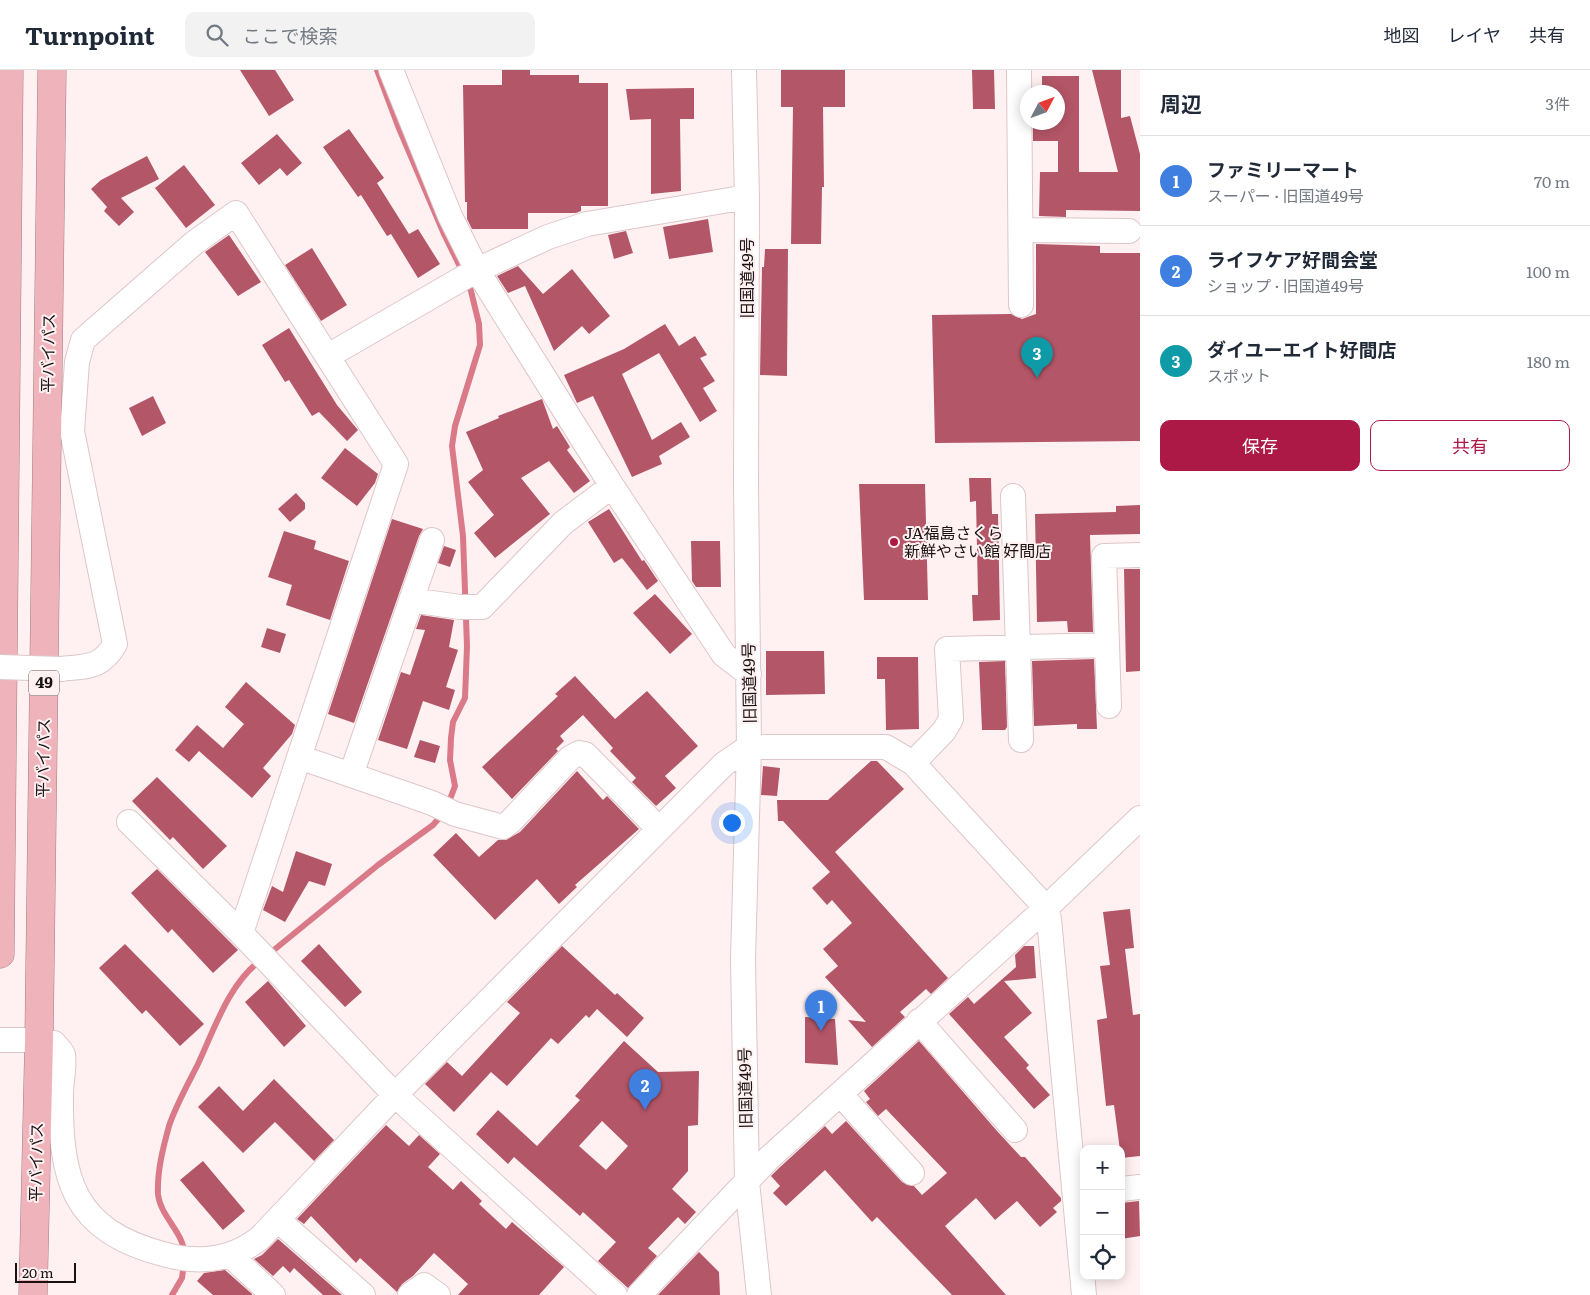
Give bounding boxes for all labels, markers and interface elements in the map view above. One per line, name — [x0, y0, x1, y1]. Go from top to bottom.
search box — [185, 12, 535, 57]
text: Turnpoint — [25, 17, 155, 52]
icon: search — [203, 21, 231, 49]
text: ここで検索 — [243, 21, 338, 49]
text: 地図 — [1384, 21, 1420, 48]
text: レイヤ — [1448, 21, 1501, 48]
text: 共有 — [1529, 21, 1565, 48]
north arrow — [1020, 85, 1065, 130]
text: 周辺 — [1160, 87, 1202, 118]
text: 3件 — [1545, 91, 1570, 115]
text: ファミリーマート — [1207, 155, 1359, 183]
text: 1 — [1173, 169, 1179, 193]
text: 70 m — [1534, 169, 1570, 193]
text: スーパー · 旧国道49号 — [1207, 183, 1364, 207]
street label: 旧国道49号 — [734, 237, 758, 319]
text: ライフケア好間会堂 — [1207, 245, 1378, 273]
text: 2 — [1172, 259, 1180, 283]
text: 100 m — [1526, 259, 1570, 283]
text: ショップ · 旧国道49号 — [1207, 273, 1364, 297]
street label: 平バイパス — [34, 313, 60, 393]
text: ダイユーエイト好間店 — [1207, 335, 1397, 363]
pin: 3 — [1021, 337, 1053, 378]
text: 3 — [1172, 349, 1180, 373]
text: 180 m — [1527, 349, 1570, 373]
text: スポット — [1207, 363, 1271, 387]
button: 保存 — [1160, 420, 1360, 471]
button: 共有 — [1370, 420, 1570, 471]
place label: JA福島さくら 新鮮やさい館 好間店 — [904, 520, 1051, 562]
marker: JA福島さくら 新鮮やさい館 好間店 — [888, 536, 900, 548]
street label: 旧国道49号 — [735, 642, 761, 724]
road number: 49 — [29, 670, 59, 696]
street label: 平バイパス — [29, 718, 55, 798]
your location — [719, 810, 745, 836]
pin: 1 — [805, 990, 837, 1031]
street label: 旧国道49号 — [731, 1047, 757, 1129]
pin: 2 — [629, 1069, 661, 1110]
street label: 平バイパス — [22, 1122, 48, 1202]
map controls — [1080, 1145, 1125, 1280]
button: + — [1080, 1145, 1125, 1190]
button: − — [1080, 1190, 1125, 1235]
button: locate — [1080, 1235, 1125, 1280]
scale bar — [15, 1260, 76, 1283]
text: 20 m — [22, 1262, 54, 1282]

